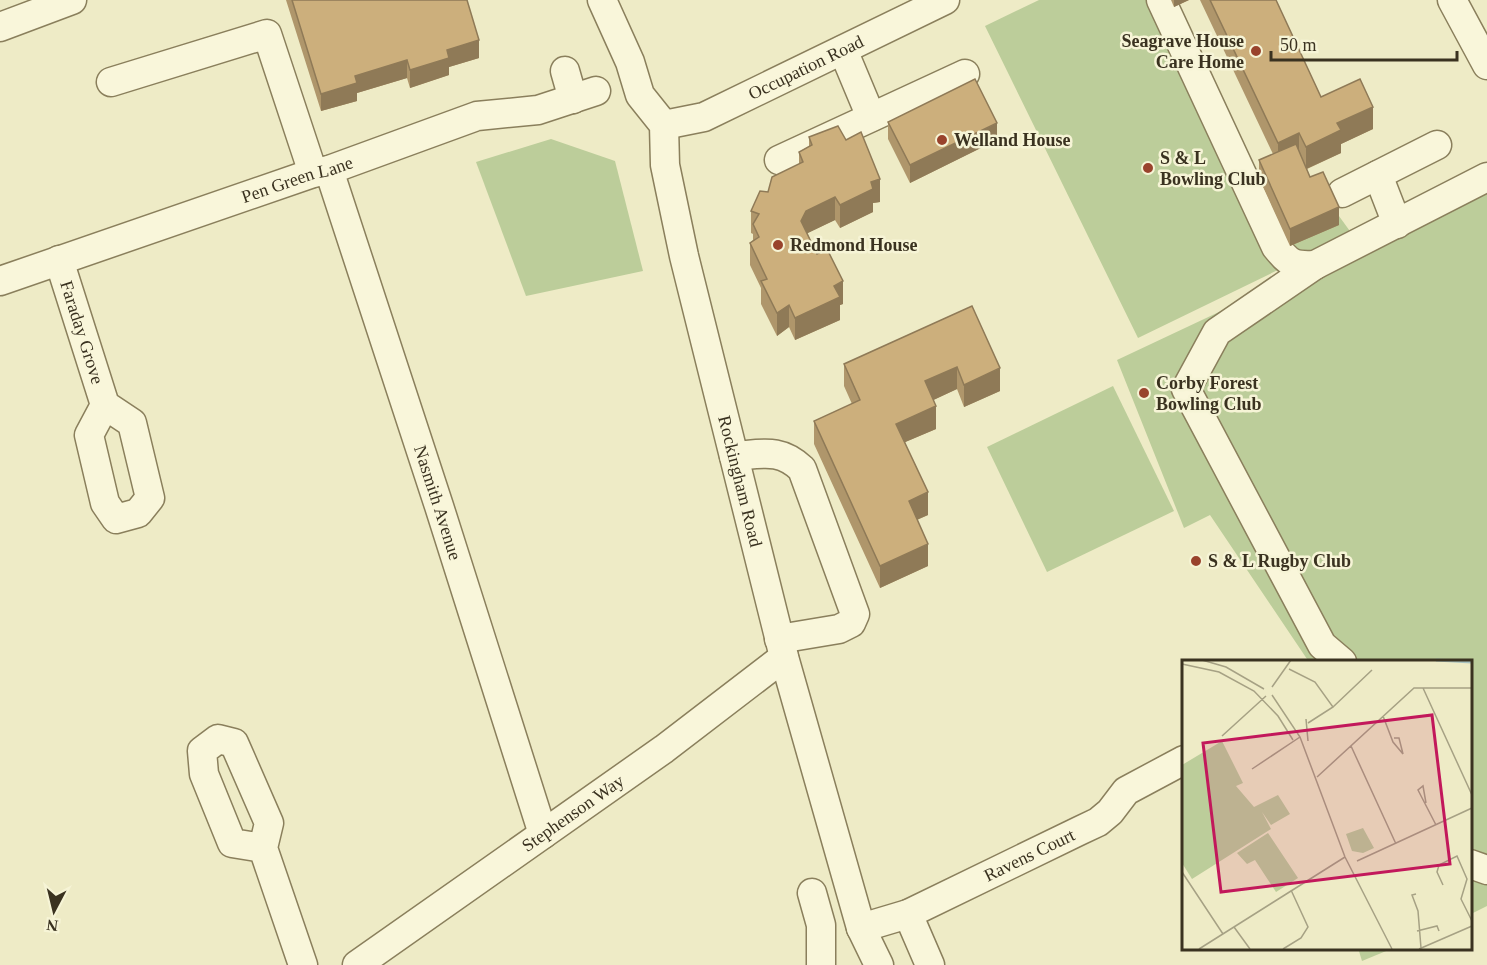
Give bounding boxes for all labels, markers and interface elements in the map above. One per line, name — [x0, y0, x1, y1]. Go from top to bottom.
scale bar — [1271, 24, 1457, 62]
street label: Occupation Road — [745, 31, 867, 104]
place label: Seagrave House Care Home — [1122, 31, 1244, 72]
text: 50 m — [1280, 35, 1317, 55]
marker: Seagrave House Care Home — [1249, 44, 1263, 58]
place label: Welland House — [954, 130, 1071, 150]
marker: Welland House — [935, 133, 949, 147]
place label: S & L Bowling Club — [1160, 148, 1266, 189]
street label: Pen Green Lane — [239, 152, 356, 207]
marker: S & L Bowling Club — [1141, 161, 1155, 175]
place label: Redmond House — [790, 235, 918, 255]
marker: Redmond House — [771, 238, 785, 252]
street label: Faraday Grove — [56, 278, 108, 387]
place label: Corby Forest Bowling Club — [1156, 373, 1262, 414]
marker: Corby Forest Bowling Club — [1137, 386, 1151, 400]
street label: Rockingham Road — [714, 413, 766, 549]
street label: Nasmith Avenue — [410, 443, 465, 562]
place label: S & L Rugby Club — [1208, 551, 1351, 571]
marker: S & L Rugby Club — [1189, 554, 1203, 568]
inset map — [1182, 660, 1472, 950]
street label: Stephenson Way — [518, 770, 628, 856]
street label: Ravens Court — [981, 825, 1078, 886]
north arrow — [24, 881, 84, 941]
text: N — [45, 916, 59, 935]

